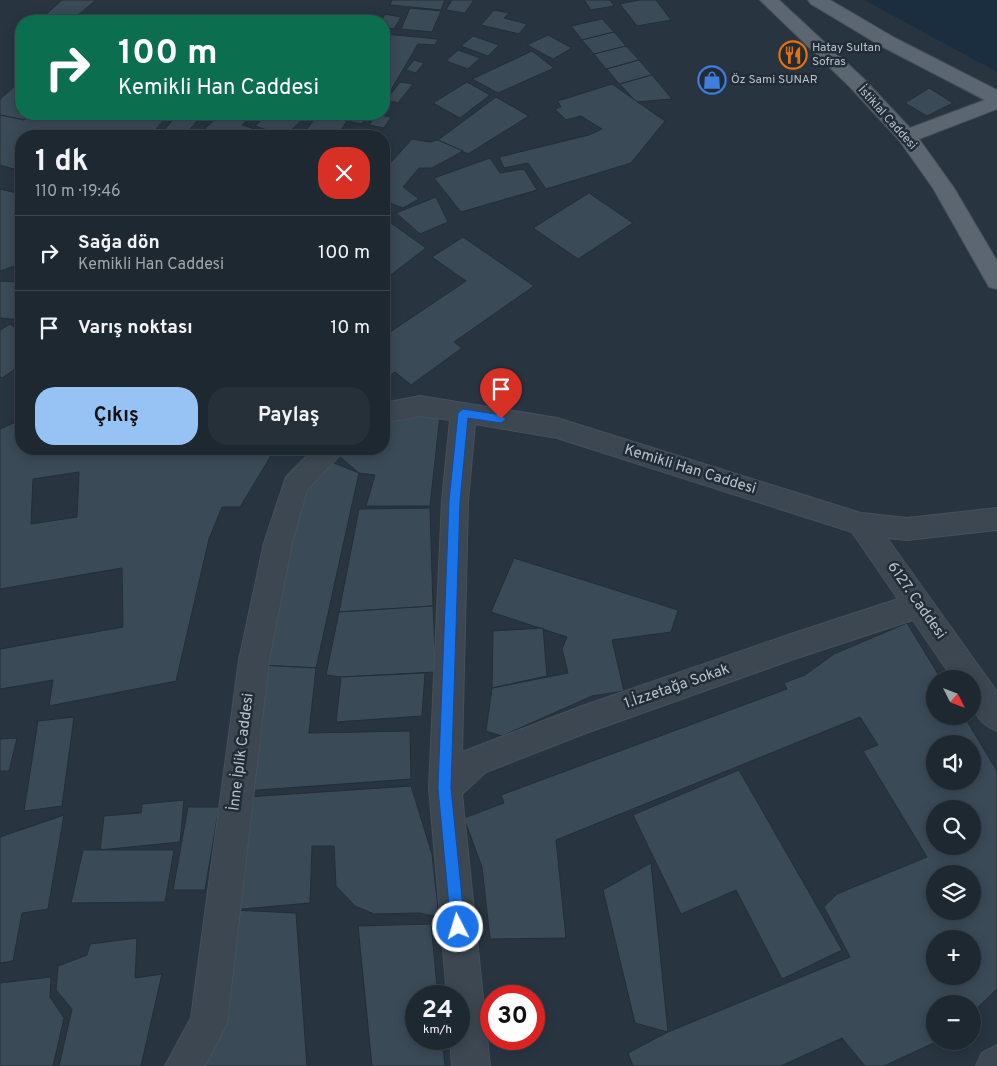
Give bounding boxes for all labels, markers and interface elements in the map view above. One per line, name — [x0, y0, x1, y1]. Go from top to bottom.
text: 100 m — [118, 32, 218, 76]
icon: right — [35, 35, 100, 100]
restaurant icon: Hatay Sultan Sofras — [778, 40, 808, 70]
place label: Hatay Sultan Sofras — [812, 40, 881, 70]
shop icon: Öz Sami SUNAR — [697, 65, 727, 95]
place label: Öz Sami SUNAR — [731, 72, 818, 88]
text: Kemikli Han Caddesi — [118, 75, 319, 102]
street label: İstiklal Caddesi — [854, 83, 920, 153]
text: 1 dk — [35, 144, 89, 181]
button: close — [318, 147, 370, 199]
text: 110 m · 19:46 — [35, 182, 121, 202]
text: Sağa dön — [78, 231, 160, 255]
icon: right — [35, 239, 63, 267]
text: 100 m — [318, 241, 370, 265]
text: Kemikli Han Caddesi — [78, 255, 224, 275]
icon: arrive — [35, 314, 63, 342]
text: Varış noktası — [78, 316, 193, 340]
text: 10 m — [330, 316, 370, 340]
pin — [480, 368, 522, 419]
icon: arrive — [487, 375, 515, 403]
button: Çıkış — [35, 387, 198, 445]
button: Paylaş — [208, 387, 370, 445]
street label: Kemikli Han Caddesi — [622, 441, 758, 499]
street label: 6127. Caddesi — [882, 559, 950, 643]
street label: 1.İzzetağa Sokak — [621, 659, 732, 714]
north arrow — [926, 670, 981, 725]
map controls — [926, 670, 981, 1050]
street label: İnne İplik Caddesi — [224, 692, 259, 812]
button: sound — [926, 735, 981, 790]
button: search — [926, 800, 981, 855]
button: layers — [926, 865, 981, 920]
position arrow — [431, 900, 483, 952]
button: + — [926, 930, 981, 985]
speed limit sign: 30 — [480, 985, 545, 1050]
text: 24 — [422, 995, 453, 1027]
button: − — [926, 995, 981, 1050]
text: km/h — [423, 1022, 452, 1038]

